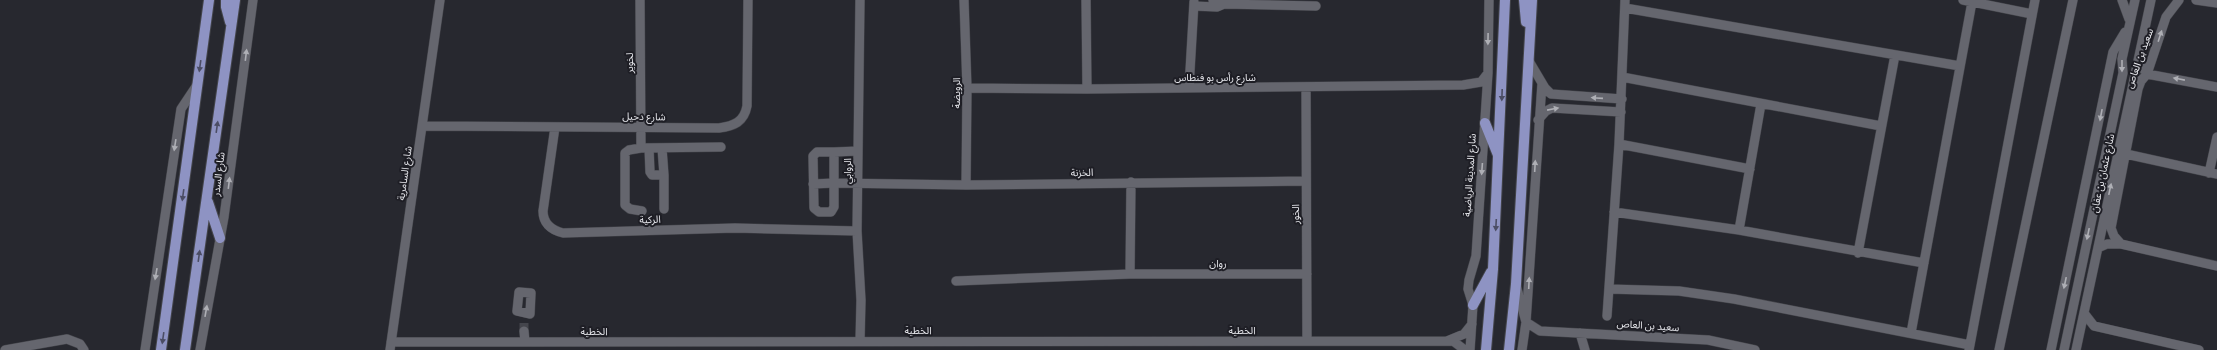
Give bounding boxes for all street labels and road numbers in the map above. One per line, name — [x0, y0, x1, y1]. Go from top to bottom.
street label: سعيد بن العاص — [2124, 27, 2155, 90]
street label: لخوير — [624, 52, 636, 74]
street label: شارع رأس بو فنطاس — [1174, 72, 1256, 85]
street label: الرويضة — [951, 78, 963, 108]
street label: شارع دحيل — [622, 111, 666, 124]
street label: شارع عثمان بن عفان — [2089, 132, 2118, 214]
street label: شارع المدينة الرياضية — [1461, 133, 1480, 217]
street label: شارع السامرية — [395, 145, 416, 201]
street label: شارع السدر — [210, 151, 229, 198]
street label: الروابي — [842, 158, 855, 184]
street label: الخزنة — [1071, 167, 1093, 179]
street label: الخور — [1290, 204, 1302, 225]
street label: الركية — [639, 214, 661, 226]
street label: روان — [1209, 258, 1227, 270]
street label: سعيد بن العاص — [1616, 318, 1680, 333]
street label: الخطية — [904, 325, 932, 336]
street label: الخطية — [1228, 325, 1256, 336]
street label: الخطية — [580, 326, 608, 337]

